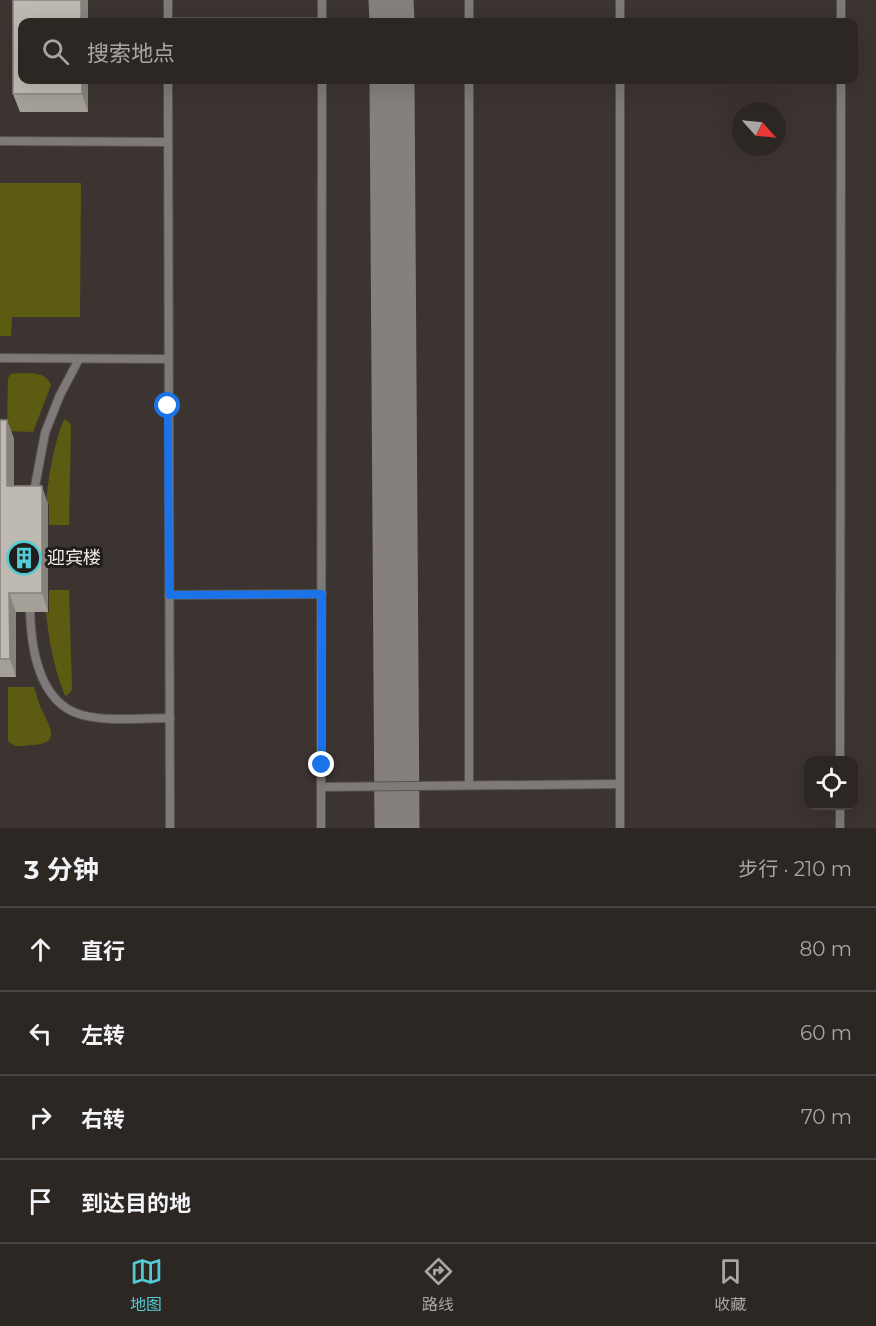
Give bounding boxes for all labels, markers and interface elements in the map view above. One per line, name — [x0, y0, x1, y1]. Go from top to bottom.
search box — [18, 18, 858, 84]
icon: search — [39, 35, 72, 68]
text: 搜索地点 — [87, 40, 175, 67]
north arrow — [732, 102, 786, 156]
route start — [154, 392, 180, 418]
building icon: 迎宾楼 — [6, 540, 42, 576]
place label: 迎宾楼 — [47, 547, 101, 569]
route end — [308, 751, 334, 777]
map controls — [804, 756, 858, 810]
button: locate — [804, 756, 858, 810]
text: 3 分钟 — [24, 854, 99, 886]
text: 步行 · 210 m — [738, 857, 852, 881]
icon: ahead — [24, 933, 57, 966]
text: 80 m — [800, 937, 852, 961]
text: 直行 — [81, 938, 125, 965]
icon: left — [24, 1017, 57, 1050]
text: 60 m — [800, 1021, 852, 1045]
text: 左转 — [81, 1022, 125, 1049]
icon: right — [24, 1101, 57, 1134]
text: 70 m — [801, 1105, 852, 1129]
text: 右转 — [81, 1106, 125, 1133]
icon: arrive — [24, 1185, 57, 1218]
text: 到达目的地 — [81, 1190, 191, 1217]
tab: 地图 — [130, 1255, 163, 1315]
tab: 路线 — [422, 1255, 455, 1315]
tab: 收藏 — [714, 1255, 747, 1315]

